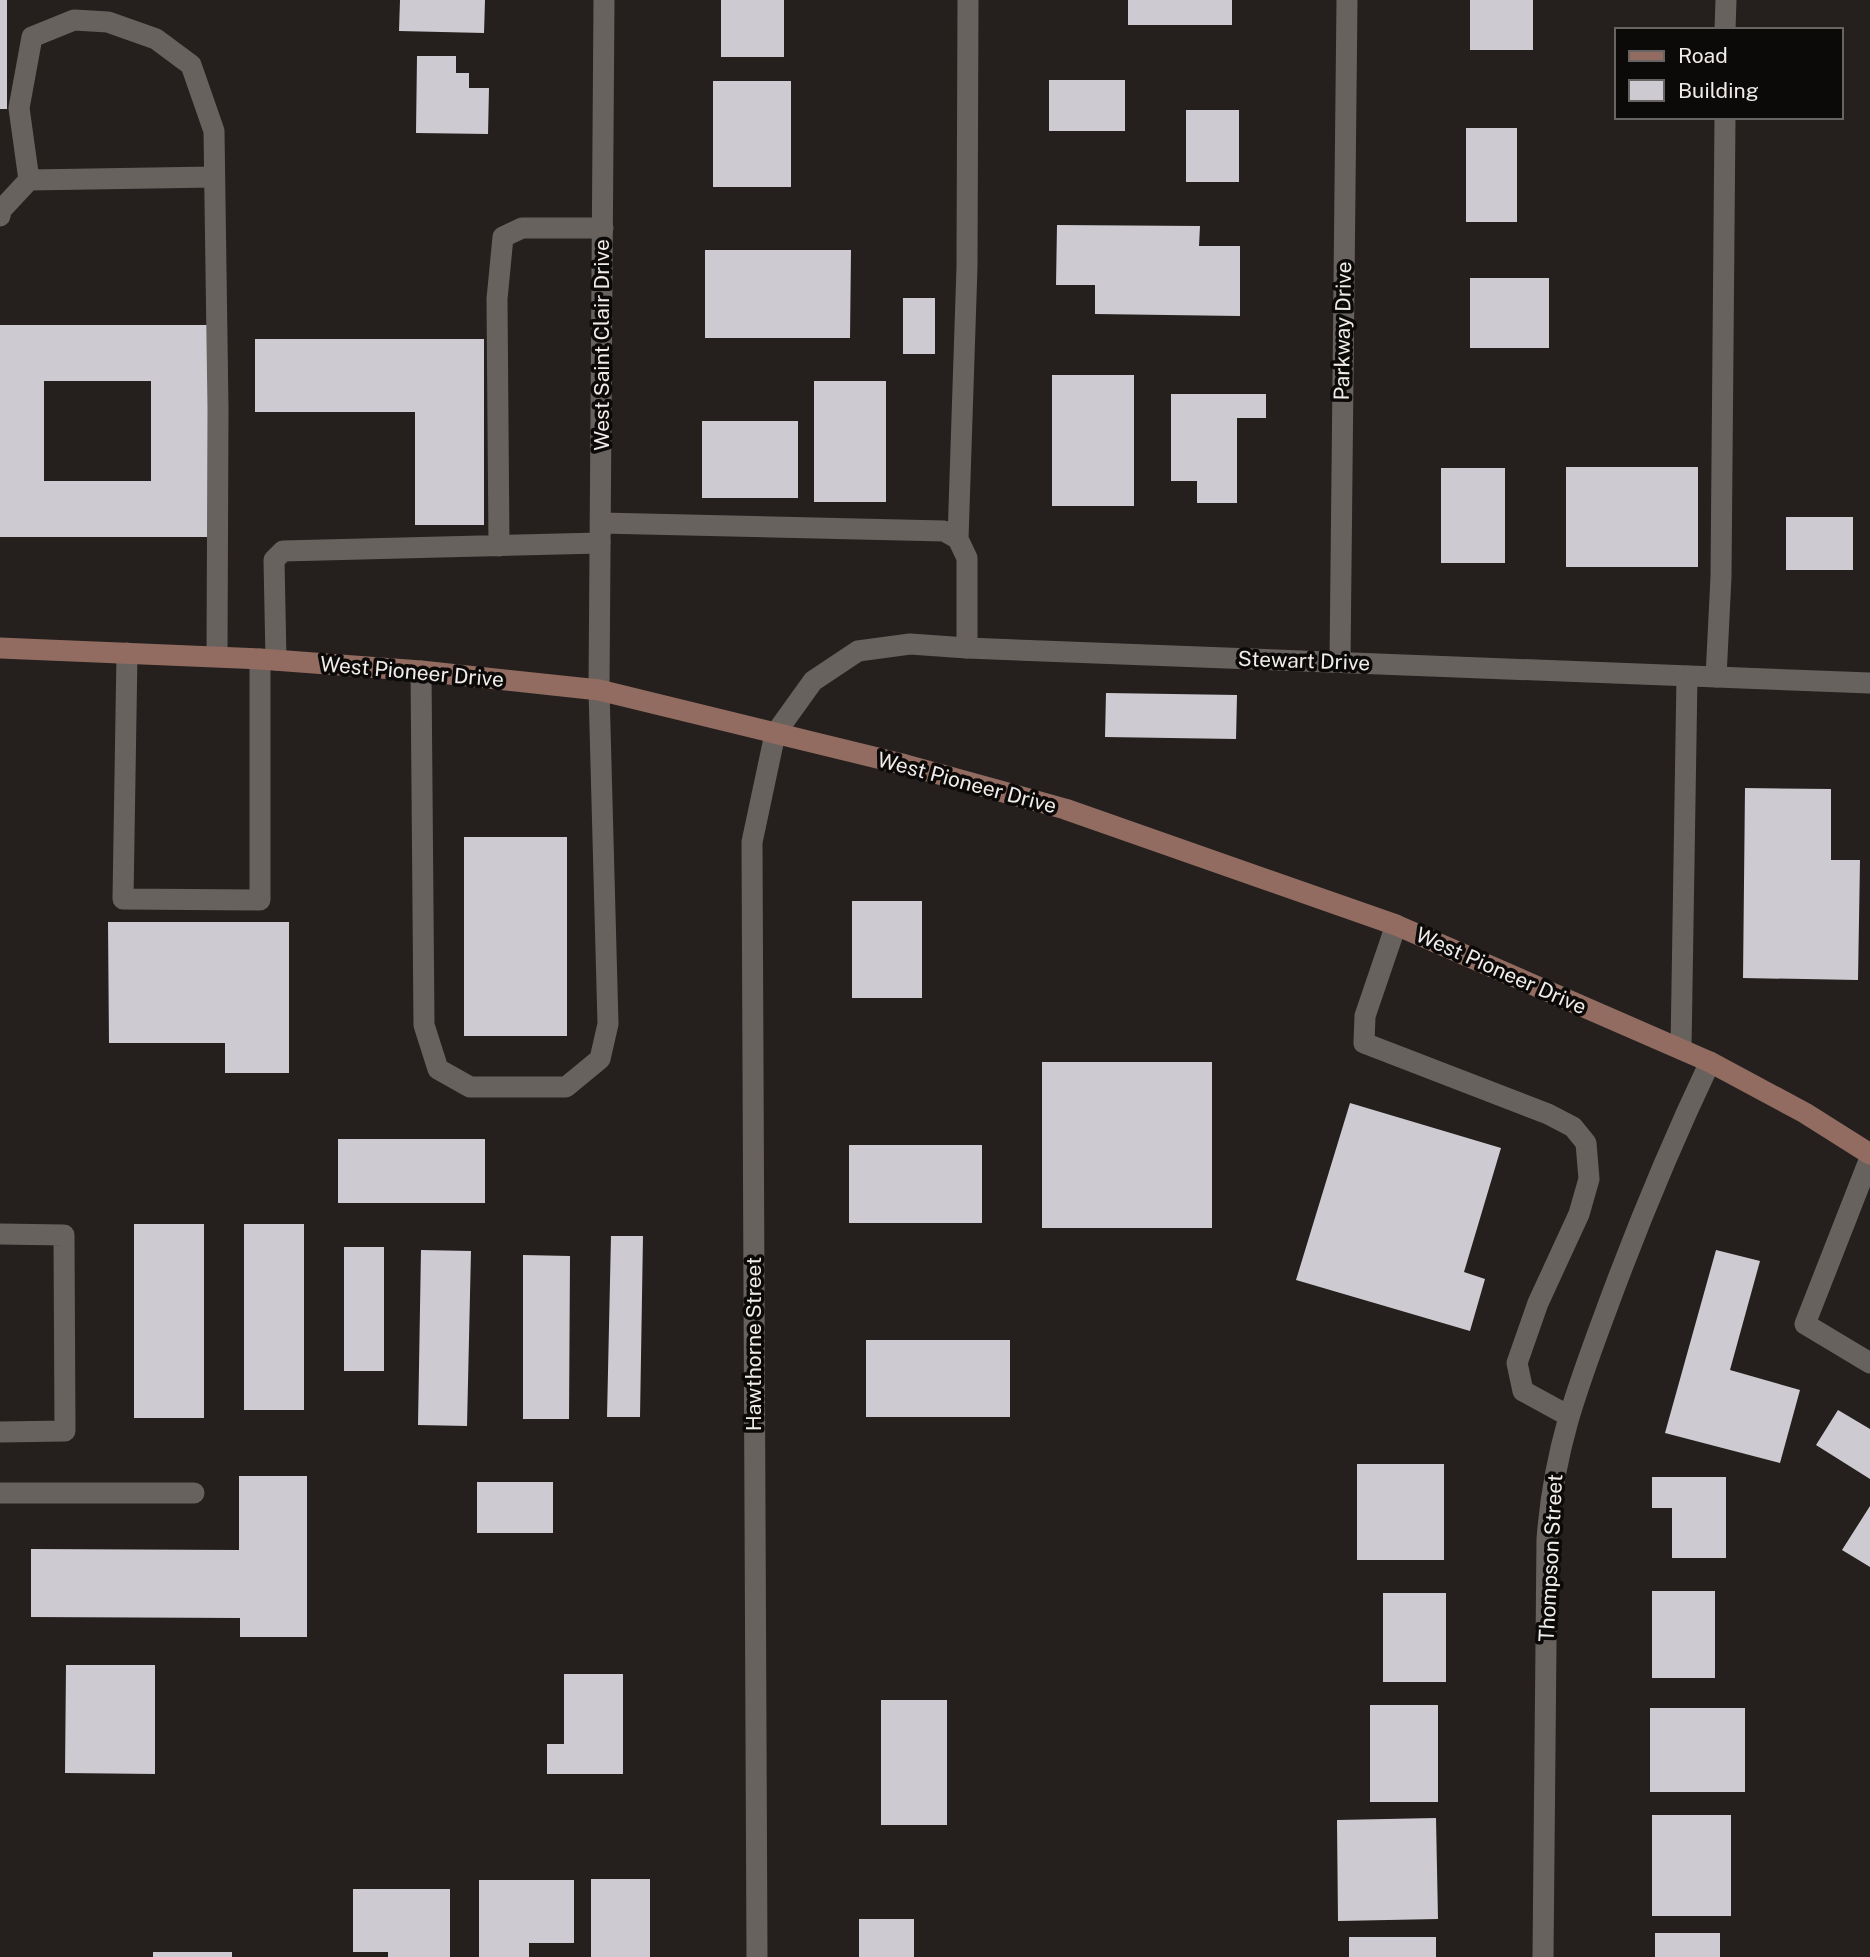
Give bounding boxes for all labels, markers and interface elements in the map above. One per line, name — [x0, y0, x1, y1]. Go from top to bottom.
legend — [1615, 28, 1842, 119]
text: Road — [1678, 43, 1728, 68]
text: Building — [1678, 78, 1759, 103]
street label: West Saint Clair Drive — [589, 239, 614, 451]
street label: Parkway Drive — [1329, 261, 1356, 401]
street label: Stewart Drive — [1237, 646, 1371, 675]
street label: West Pioneer Drive — [319, 651, 505, 692]
street label: West Pioneer Drive — [875, 747, 1059, 818]
street label: West Pioneer Drive — [1412, 922, 1591, 1019]
street label: Hawthorne Street — [741, 1257, 766, 1431]
street label: Thompson Street — [1534, 1473, 1567, 1643]

